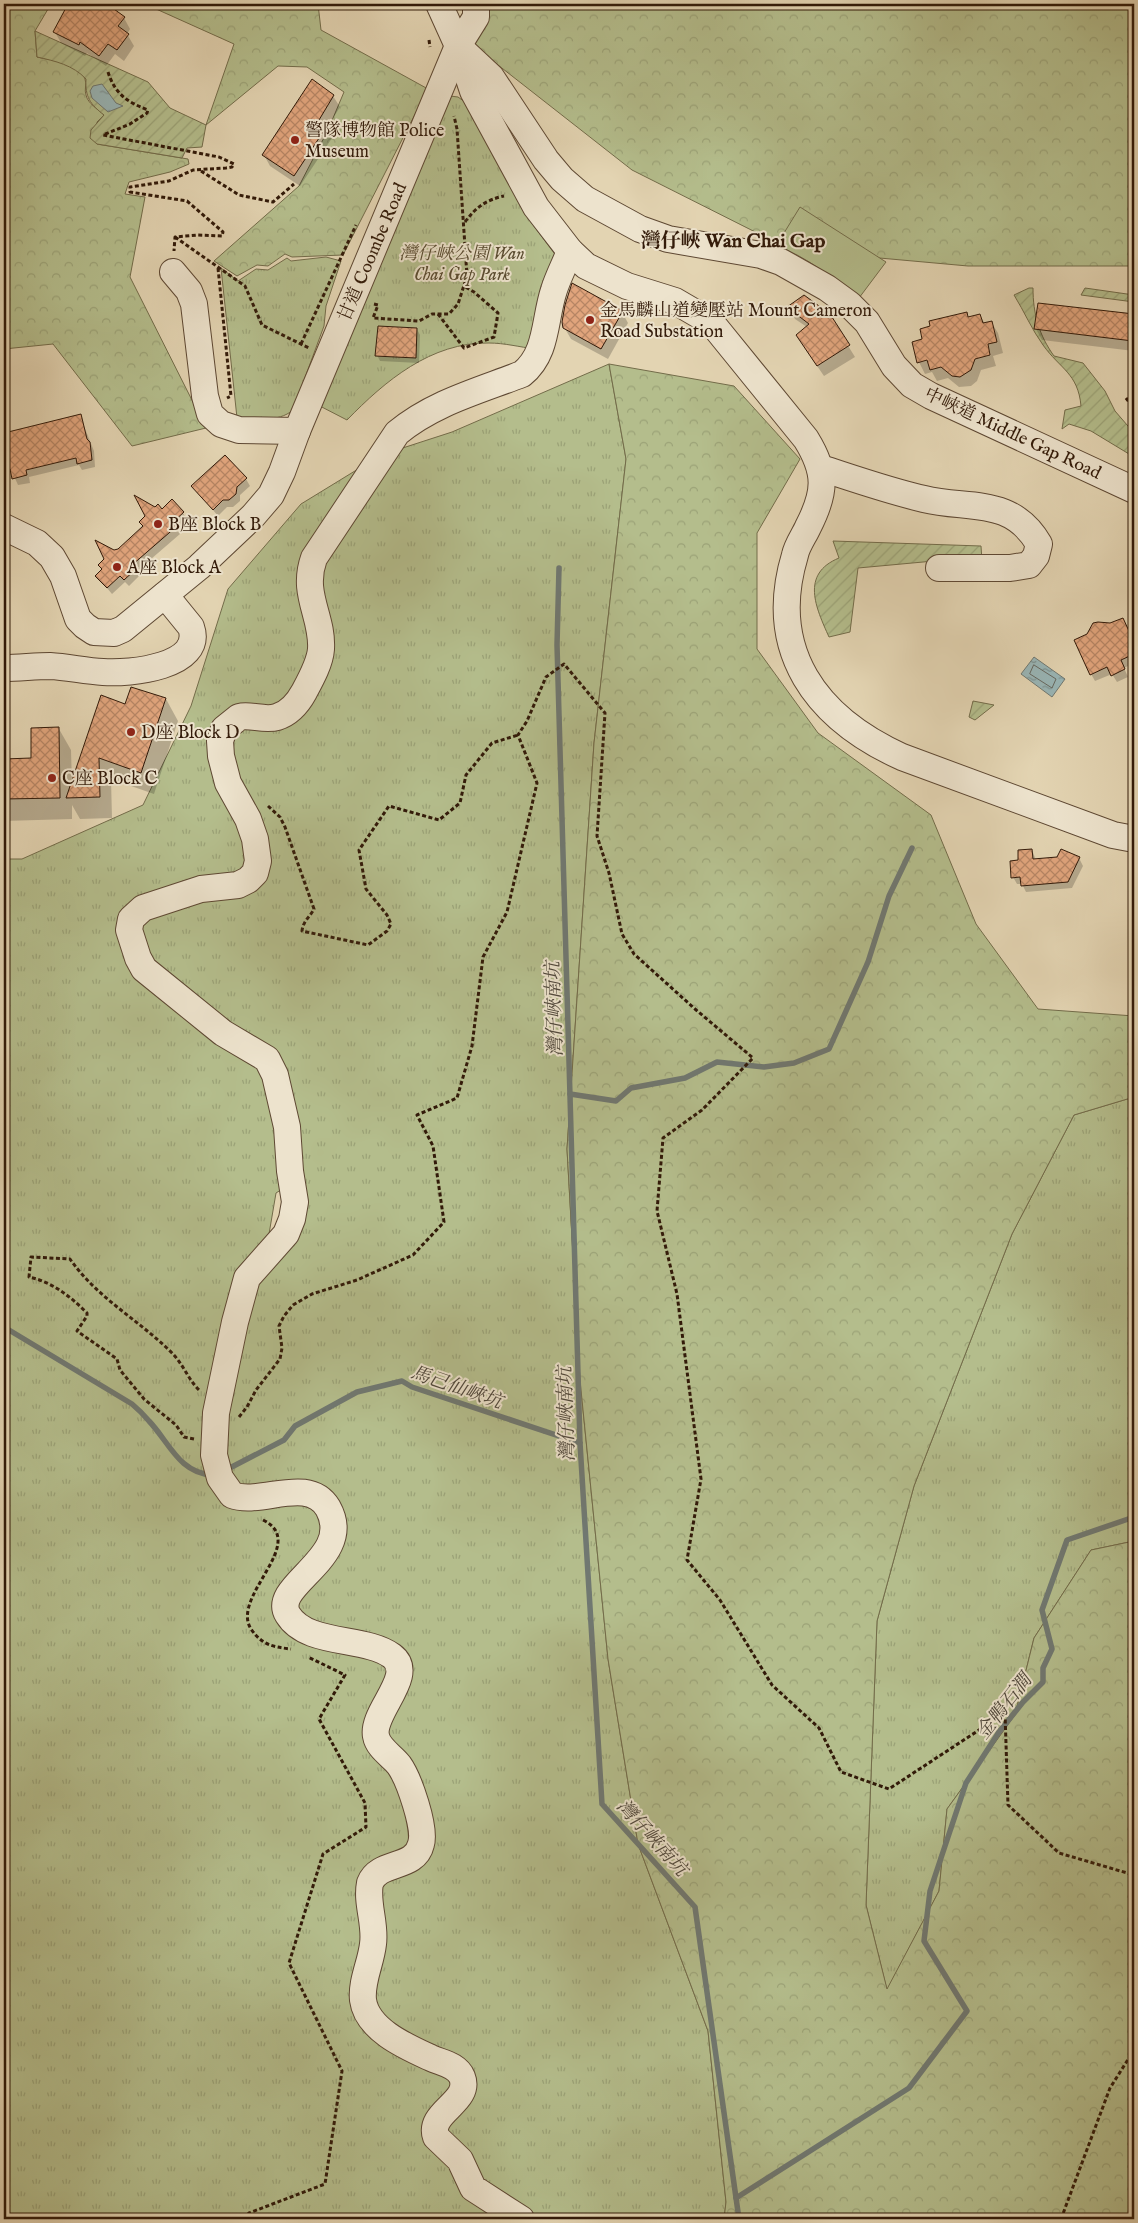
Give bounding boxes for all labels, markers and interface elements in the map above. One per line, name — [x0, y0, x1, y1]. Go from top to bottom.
place label: 警隊博物館 Police Museum — [305, 120, 444, 164]
marker: 警隊博物館 Police Museum — [289, 134, 301, 146]
street label: 甘道 Coombe Road — [334, 179, 413, 325]
district label: 灣仔峽 Wan Chai Gap — [641, 229, 825, 254]
park label: 灣仔峽公園 Wan Chai Gap Park — [399, 243, 525, 287]
place label: 金馬麟山道變壓站 Mount Cameron Road Substation — [600, 300, 872, 344]
marker: 金馬麟山道變壓站 Mount Cameron Road Substation — [584, 314, 596, 326]
street label: 中峽道 Middle Gap Road — [920, 383, 1105, 486]
place label: B座 Block B — [168, 514, 262, 537]
marker: B座 Block B — [152, 518, 164, 530]
place label: A座 Block A — [126, 557, 222, 580]
marker: A座 Block A — [111, 561, 123, 573]
place label: D座 Block D — [141, 722, 240, 745]
marker: D座 Block D — [125, 726, 137, 738]
place label: C座 Block C — [62, 768, 158, 791]
marker: C座 Block C — [46, 772, 58, 784]
water label: 灣仔峽南坑 — [541, 958, 569, 1057]
water label: 馬己仙峽坑 — [408, 1361, 508, 1416]
water label: 灣仔峽南坑 — [553, 1363, 581, 1462]
water label: 金鴨石澗 — [972, 1668, 1039, 1745]
water label: 灣仔峽南坑 — [611, 1795, 694, 1884]

